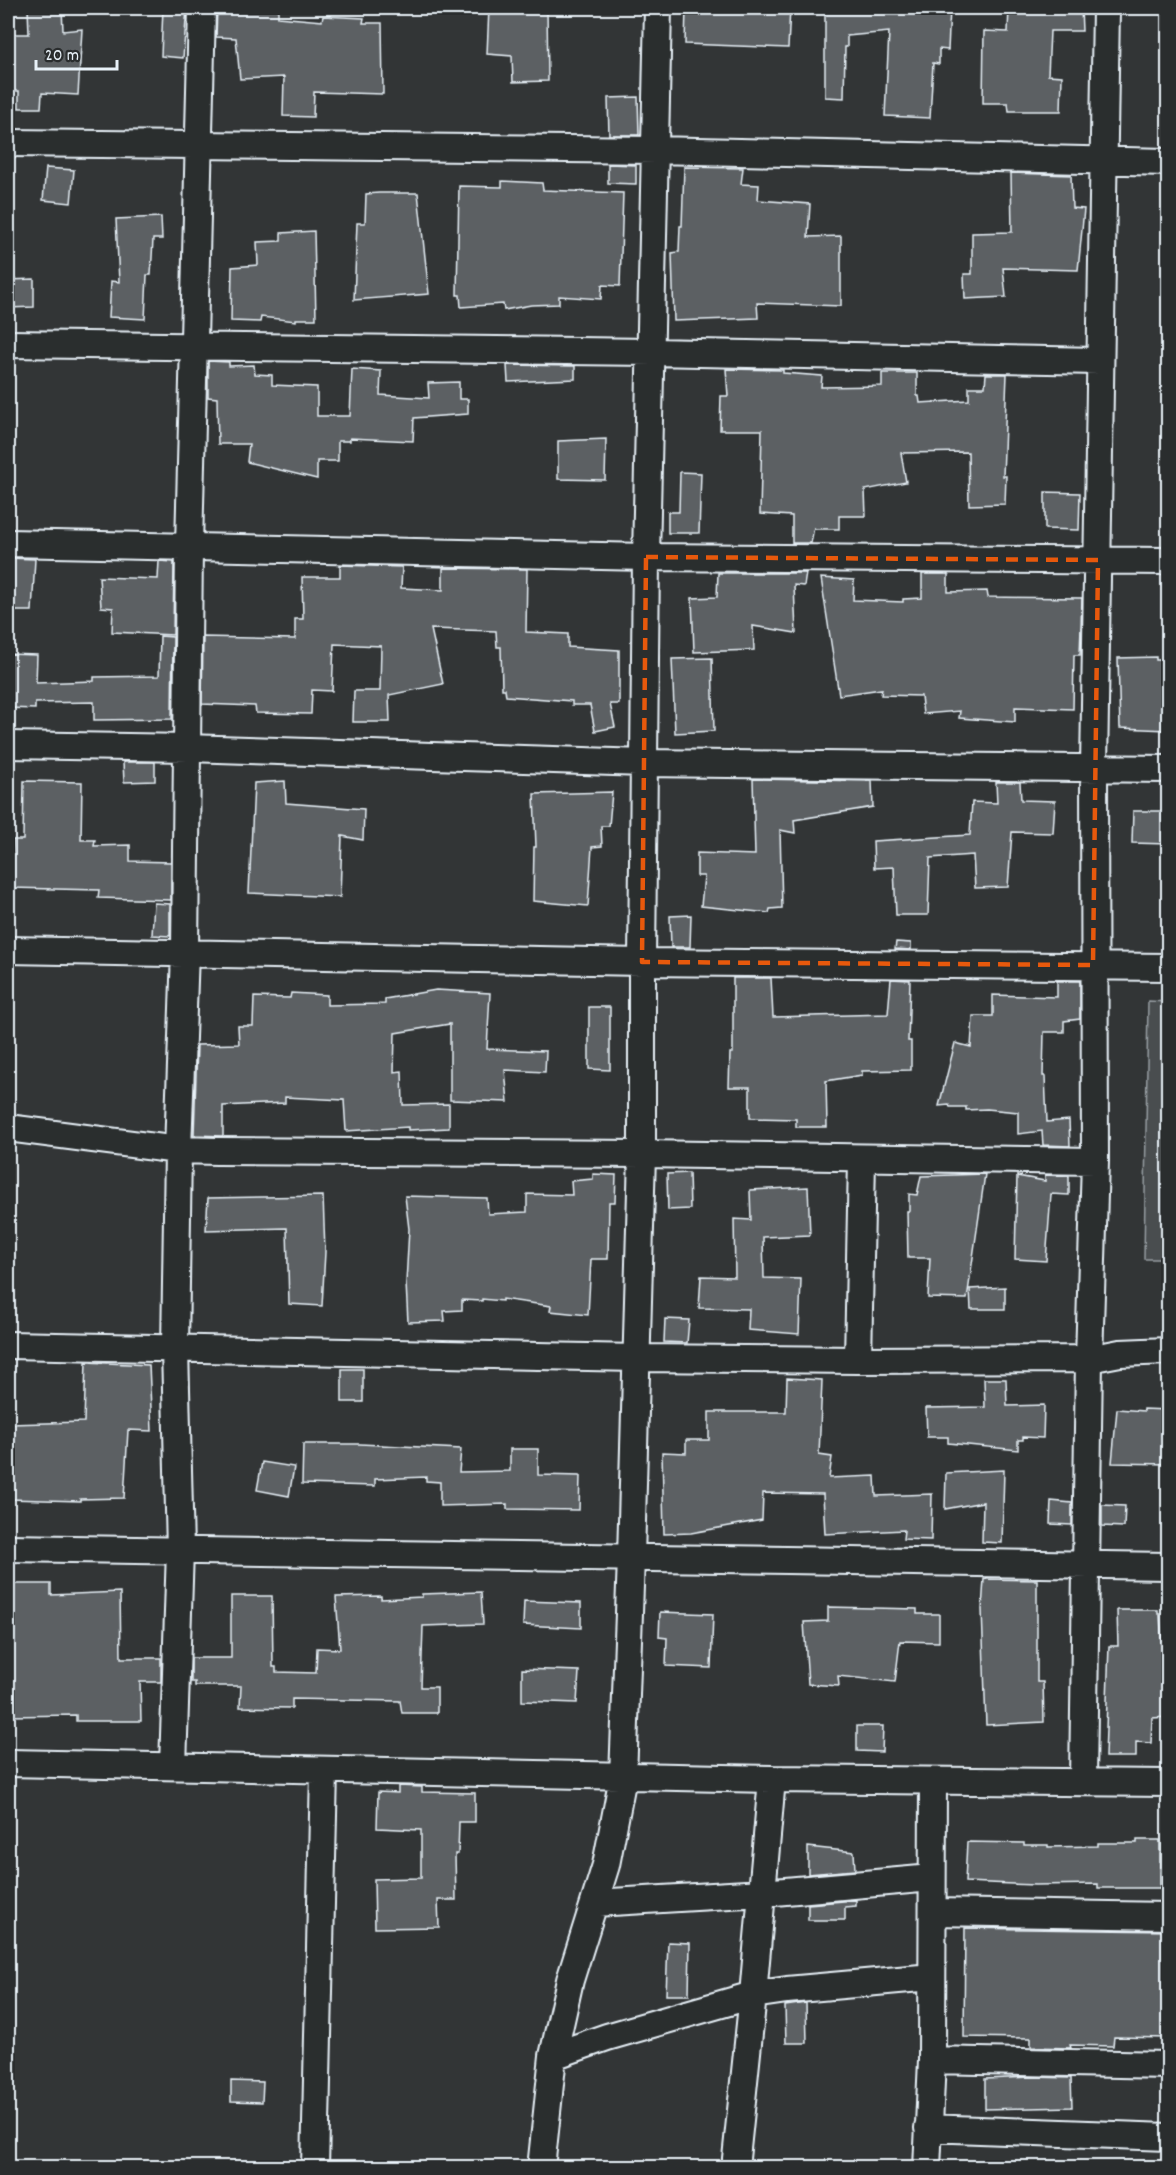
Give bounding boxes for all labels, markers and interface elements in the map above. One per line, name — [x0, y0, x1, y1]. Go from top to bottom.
scale bar — [36, 33, 117, 71]
text: 20 m — [45, 44, 79, 69]

